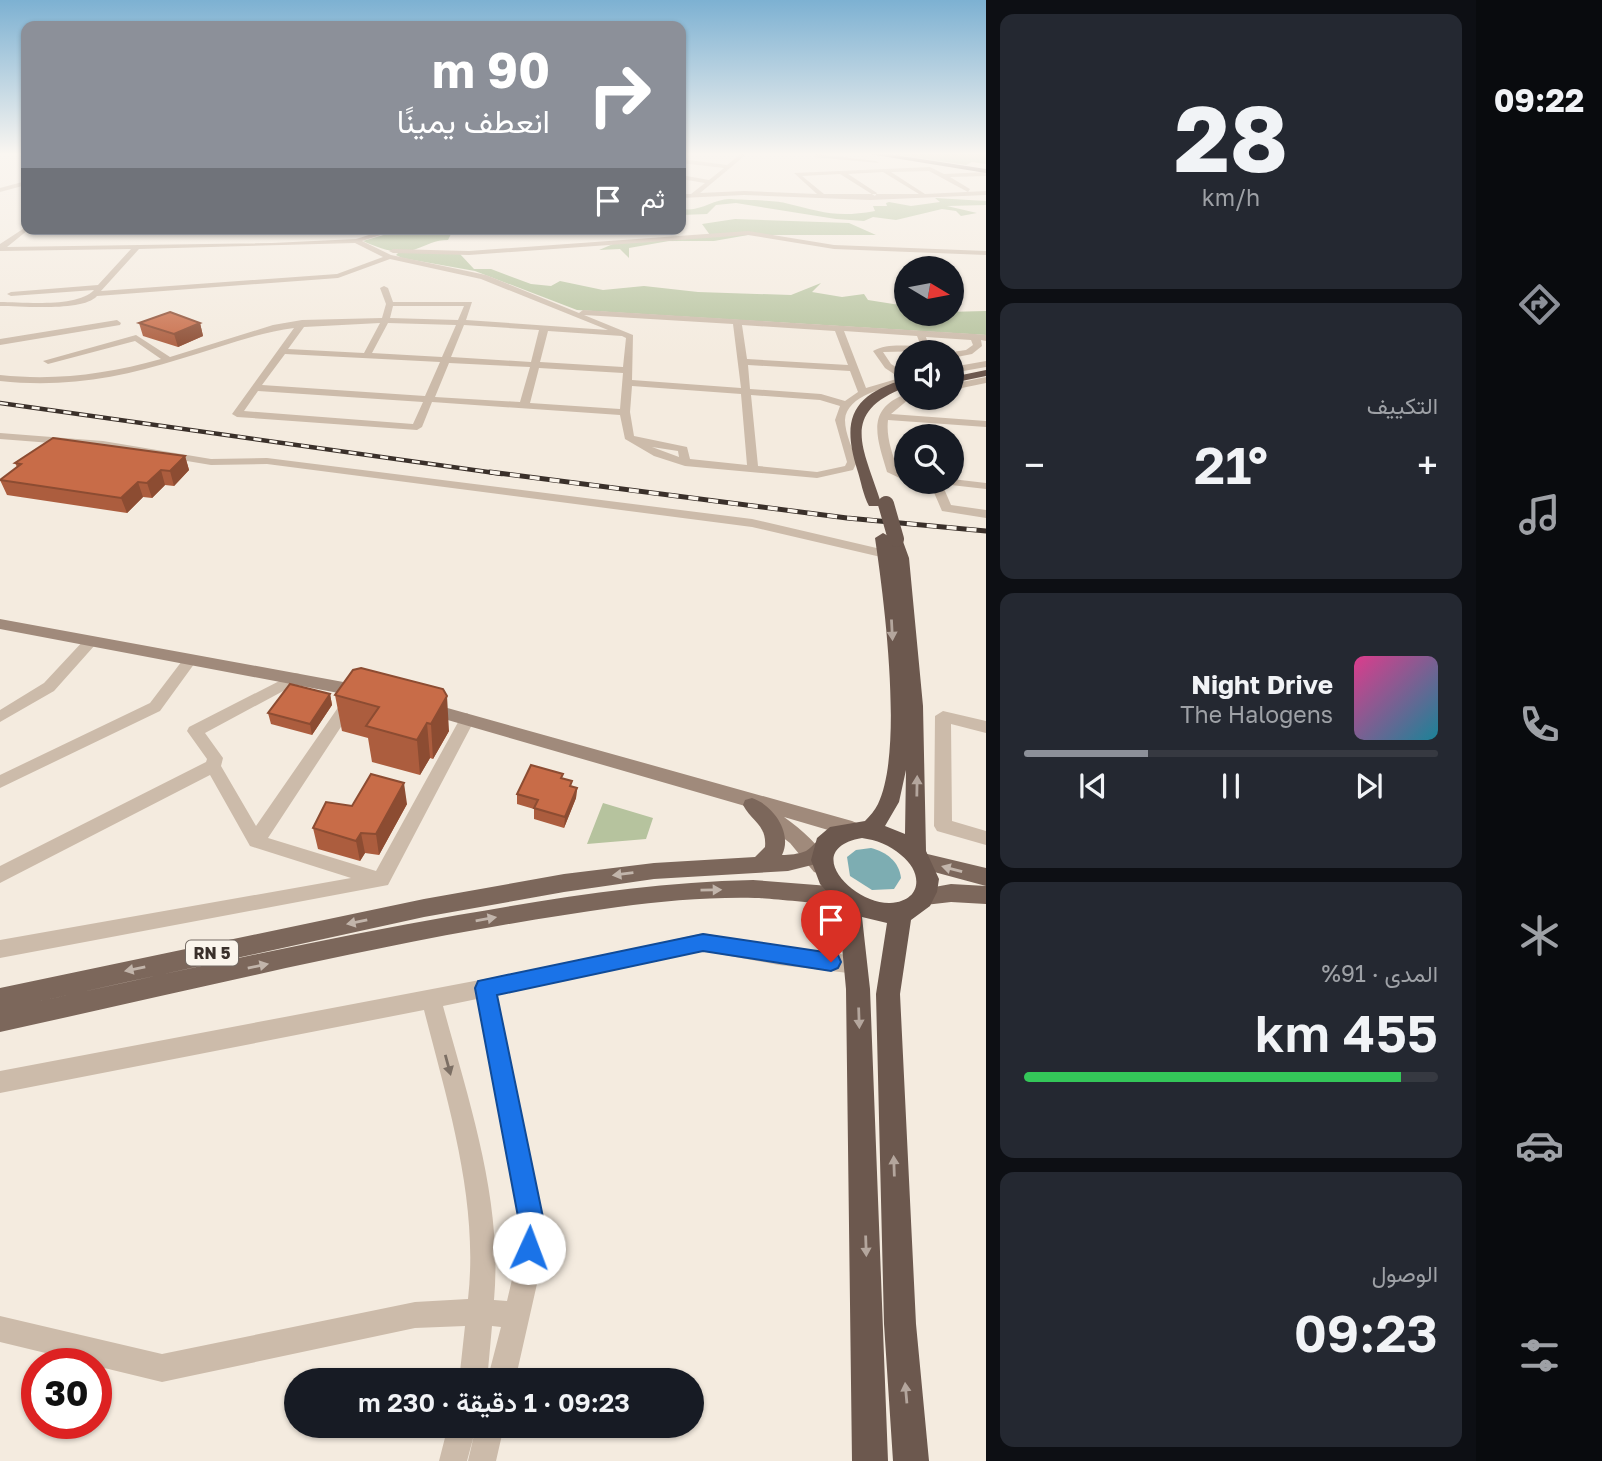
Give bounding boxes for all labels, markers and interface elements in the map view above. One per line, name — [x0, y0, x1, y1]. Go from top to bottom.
text: 90 m — [432, 40, 550, 99]
icon: right — [574, 49, 665, 140]
text: 09:22 — [1494, 81, 1584, 119]
text: 28 — [1174, 83, 1288, 192]
text: انعطف يمينًا — [397, 102, 550, 140]
icon: arrive — [589, 182, 627, 220]
text: ثم — [641, 183, 665, 214]
text: km/h — [1202, 183, 1260, 211]
north arrow — [894, 256, 964, 326]
map controls — [894, 256, 964, 494]
icon: directions — [1515, 280, 1564, 329]
button: sound — [894, 340, 964, 410]
text: التكييف — [1367, 391, 1438, 419]
button: search — [894, 424, 964, 494]
text: 21° — [1194, 433, 1268, 495]
text: − — [1024, 442, 1045, 487]
text: + — [1417, 442, 1438, 487]
icon: music — [1515, 490, 1564, 539]
one-way arrow — [887, 619, 898, 641]
text: Night Drive — [1191, 669, 1333, 700]
text: The Halogens — [1180, 700, 1333, 728]
icon: phone — [1515, 700, 1564, 749]
icon: previous — [1074, 767, 1112, 805]
icon: pause — [1212, 767, 1250, 805]
icon: next — [1350, 767, 1388, 805]
one-way arrow — [911, 775, 923, 797]
one-way arrow — [941, 863, 963, 874]
one-way arrow — [612, 868, 634, 879]
one-way arrow — [700, 884, 722, 895]
pin — [801, 890, 861, 962]
icon: arrive — [812, 901, 850, 939]
icon: climate — [1515, 911, 1564, 960]
one-way arrow — [475, 913, 497, 924]
one-way arrow — [346, 917, 368, 928]
road number: RN 5 — [186, 940, 238, 965]
text: المدى · 91% — [1322, 959, 1438, 987]
one-way arrow — [247, 960, 269, 971]
one-way arrow — [124, 964, 146, 975]
text: 455 km — [1255, 1001, 1438, 1063]
one-way arrow — [853, 1007, 865, 1029]
one-way arrow — [444, 1055, 454, 1076]
icon: car — [1515, 1121, 1564, 1170]
one-way arrow — [889, 1155, 900, 1177]
position arrow — [492, 1211, 566, 1285]
one-way arrow — [860, 1235, 871, 1257]
text: الوصول — [1372, 1259, 1438, 1287]
text: 09:23 — [1294, 1301, 1438, 1363]
icon: filters — [1515, 1331, 1564, 1380]
speed limit sign: 30 — [21, 1348, 112, 1439]
one-way arrow — [900, 1382, 911, 1404]
text: 09:23 · 1 دقيقة · 230 m — [358, 1387, 630, 1418]

